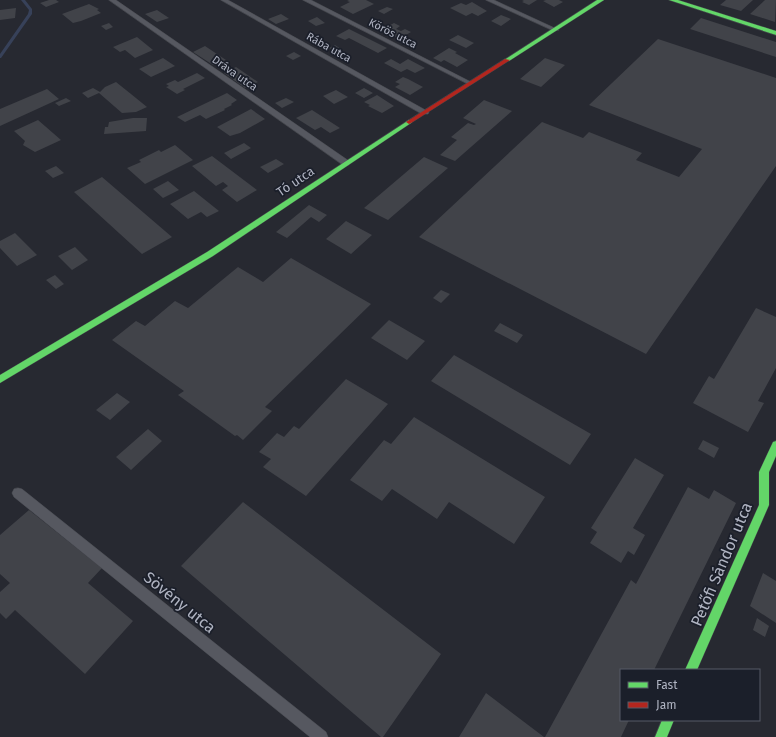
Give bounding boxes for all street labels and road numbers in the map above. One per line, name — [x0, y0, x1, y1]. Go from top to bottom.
street label: Körös utca — [366, 16, 419, 51]
street label: Rába utca — [304, 30, 353, 65]
street label: Dráva utca — [210, 53, 260, 94]
street label: Tó utca — [274, 163, 317, 199]
street label: Petőfi Sándor utca — [687, 499, 756, 629]
street label: Sövény utca — [140, 568, 219, 637]

